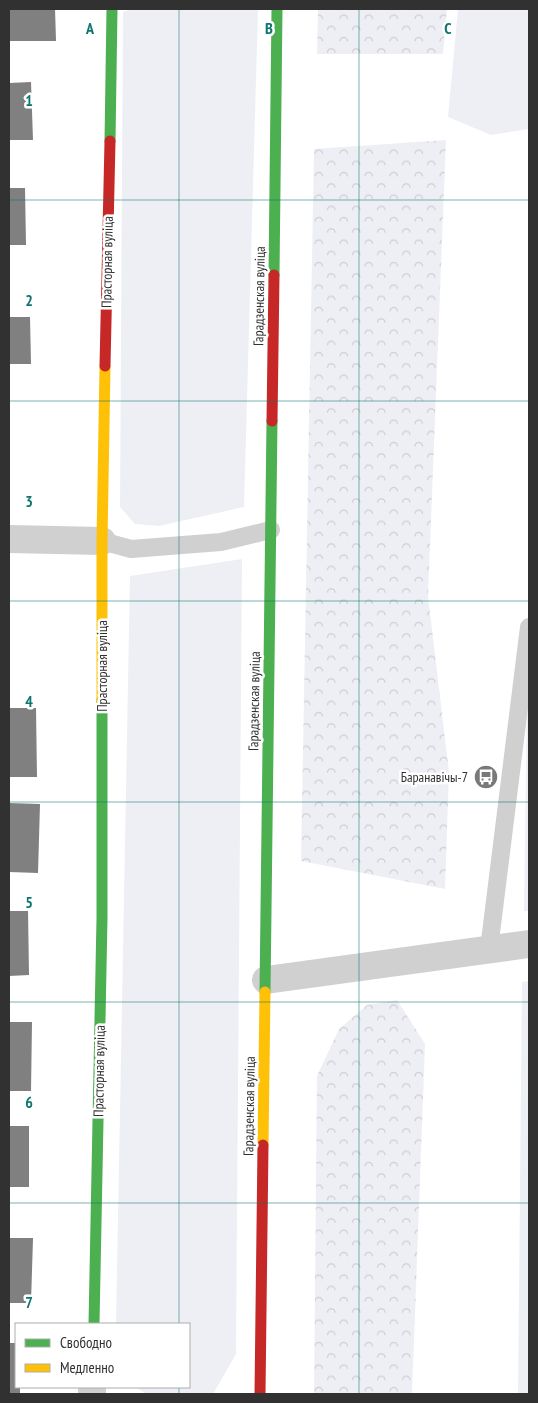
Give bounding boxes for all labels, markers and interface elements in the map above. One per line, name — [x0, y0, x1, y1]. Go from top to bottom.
text: A — [85, 18, 95, 38]
text: B — [265, 18, 273, 38]
text: C — [444, 18, 452, 38]
text: 1 — [25, 90, 33, 110]
street label: Прасторная вуліца — [97, 216, 117, 308]
street label: Гарадзенская вуліца — [249, 246, 269, 346]
text: 2 — [25, 290, 33, 310]
text: 3 — [25, 491, 33, 511]
street label: Прасторная вуліца — [93, 620, 111, 712]
street label: Гарадзенская вуліца — [244, 651, 264, 751]
text: 4 — [25, 691, 33, 711]
bus stop icon: Баранавічы-7 — [473, 764, 499, 790]
place label: Баранавічы-7 — [401, 768, 468, 786]
text: 5 — [25, 892, 33, 912]
street label: Прасторная вуліца — [89, 1025, 109, 1117]
street label: Гарадзенская вуліца — [239, 1056, 259, 1156]
text: 6 — [25, 1092, 33, 1112]
text: 7 — [25, 1292, 33, 1312]
legend — [15, 1323, 190, 1388]
text: Свободно — [60, 1333, 112, 1352]
text: Медленно — [60, 1358, 114, 1377]

